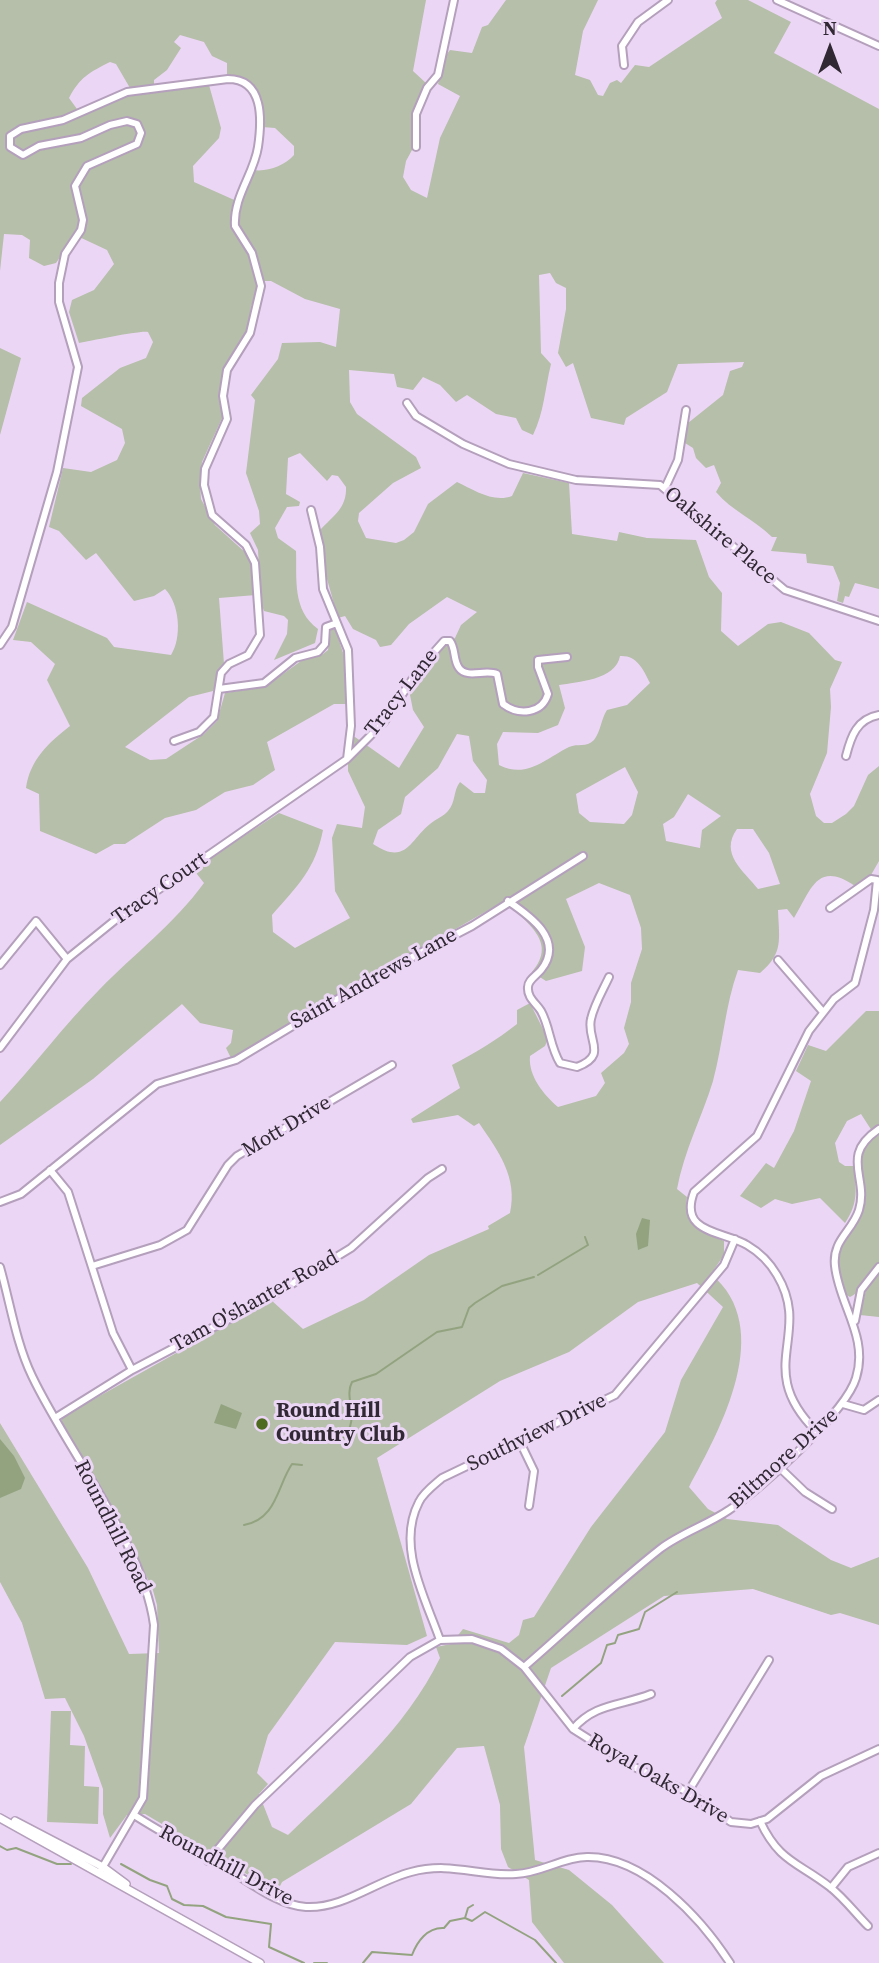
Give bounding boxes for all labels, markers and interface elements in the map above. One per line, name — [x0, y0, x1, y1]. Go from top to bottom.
north arrow — [795, 14, 865, 84]
text: N — [823, 15, 837, 41]
street label: Oakshire Place — [659, 482, 781, 590]
street label: Tracy Lane — [360, 644, 444, 742]
street label: Tracy Court — [108, 847, 212, 931]
street label: Saint Andrews Lane — [286, 923, 462, 1035]
street label: Mott Drive — [238, 1091, 336, 1163]
street label: Tam O'shanter Road — [167, 1246, 343, 1358]
street label: Southview Drive — [463, 1388, 611, 1478]
place label: Round Hill Country Club — [276, 1399, 405, 1449]
street label: Biltmore Drive — [724, 1403, 844, 1515]
marker: Round Hill Country Club — [254, 1416, 270, 1432]
street label: Roundhill Road — [68, 1456, 156, 1598]
street label: Royal Oaks Drive — [583, 1728, 733, 1830]
street label: Roundhill Drive — [154, 1820, 298, 1912]

